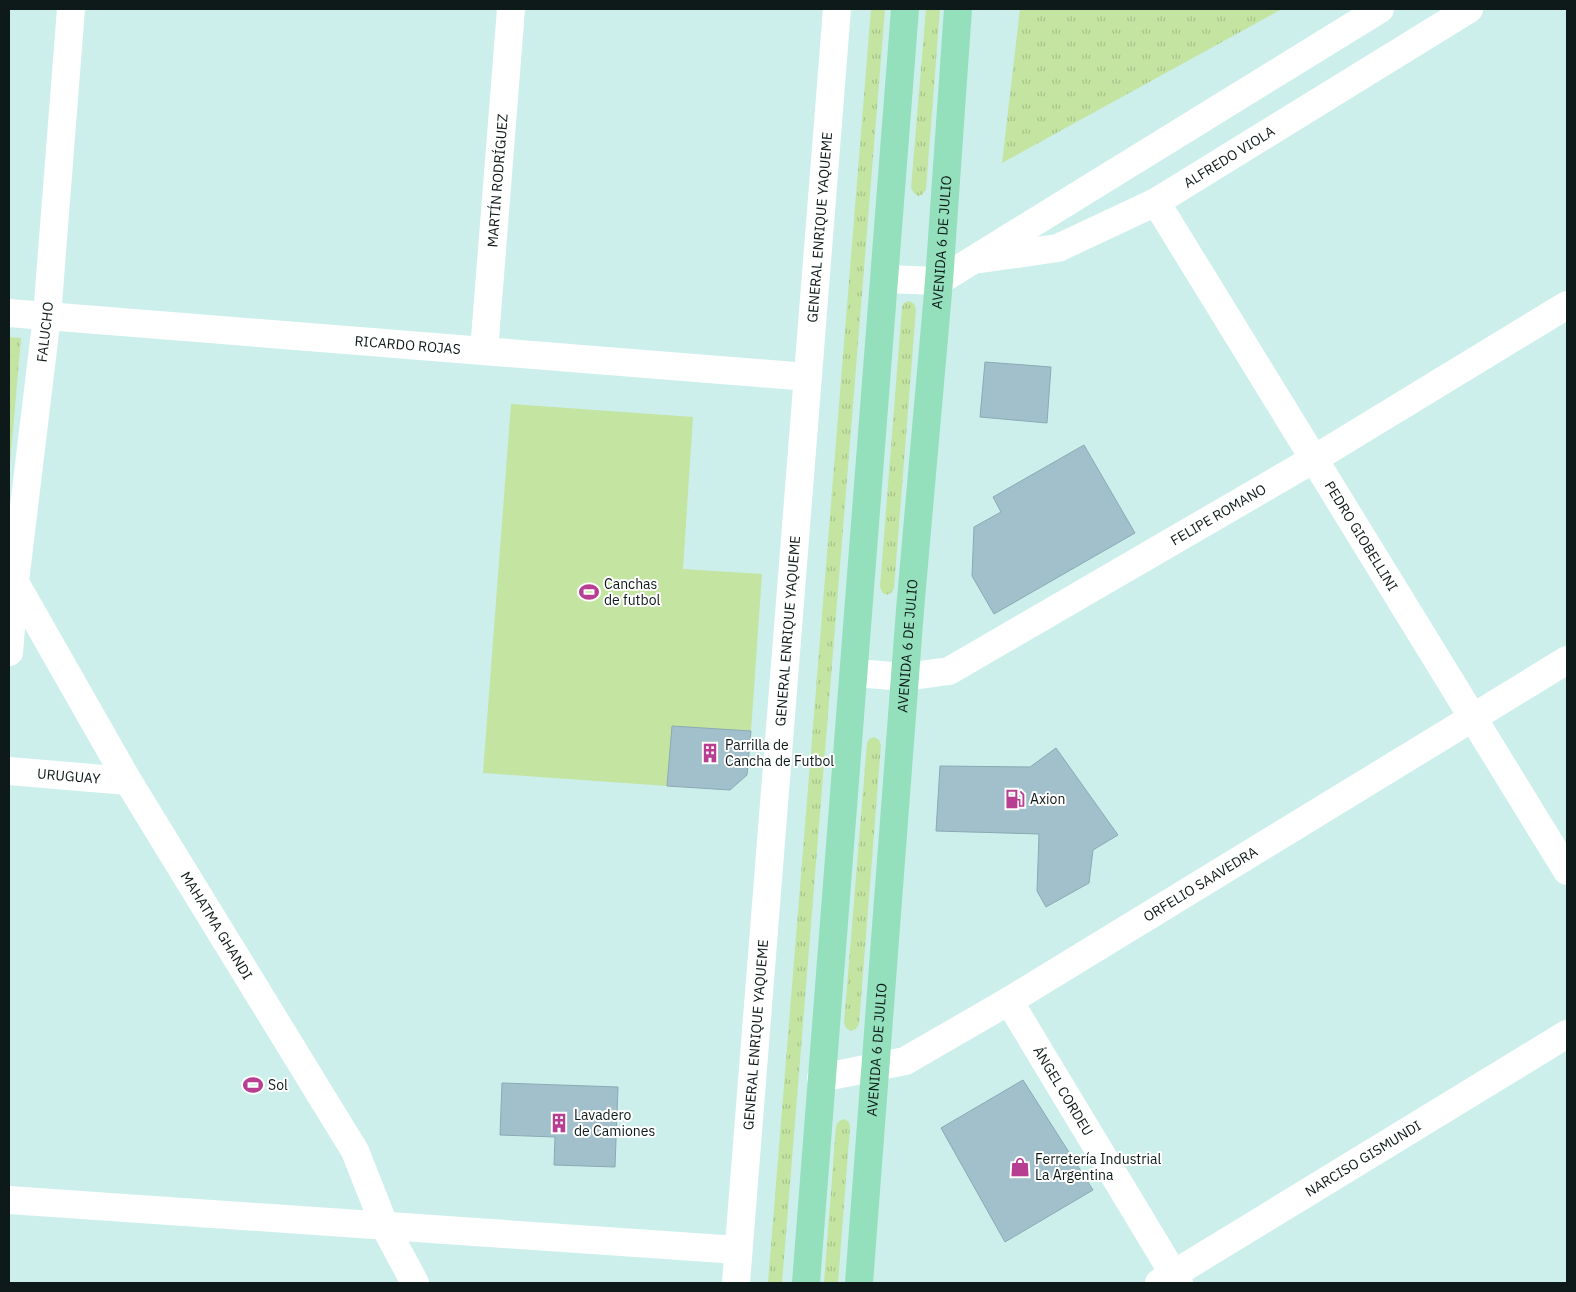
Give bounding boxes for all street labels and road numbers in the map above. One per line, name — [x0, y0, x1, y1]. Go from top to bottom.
street label: MARTÍN RODRÍGUEZ — [483, 113, 512, 248]
street label: ALFREDO VIOLA — [1180, 122, 1278, 192]
street label: GENERAL ENRIQUE YAQUEME — [803, 131, 836, 323]
street label: AVENIDA 6 DE JULIO — [928, 175, 955, 310]
street label: FALUCHO — [32, 301, 57, 363]
street label: RICARDO ROJAS — [354, 332, 462, 358]
street label: PEDRO GIOBELLINI — [1321, 478, 1402, 594]
street label: FELIPE ROMANO — [1167, 480, 1269, 549]
street label: GENERAL ENRIQUE YAQUEME — [771, 535, 804, 727]
street label: AVENIDA 6 DE JULIO — [893, 578, 922, 713]
street label: URUGUAY — [36, 764, 102, 788]
street label: ORFELIO SAAVEDRA — [1140, 842, 1261, 926]
street label: MAHATMA GHANDI — [177, 868, 257, 983]
street label: GENERAL ENRIQUE YAQUEME — [739, 939, 772, 1131]
street label: AVENIDA 6 DE JULIO — [863, 982, 891, 1117]
street label: ÁNGEL CORDEU — [1029, 1042, 1097, 1139]
street label: NARCISO GISMUNDI — [1302, 1116, 1424, 1201]

